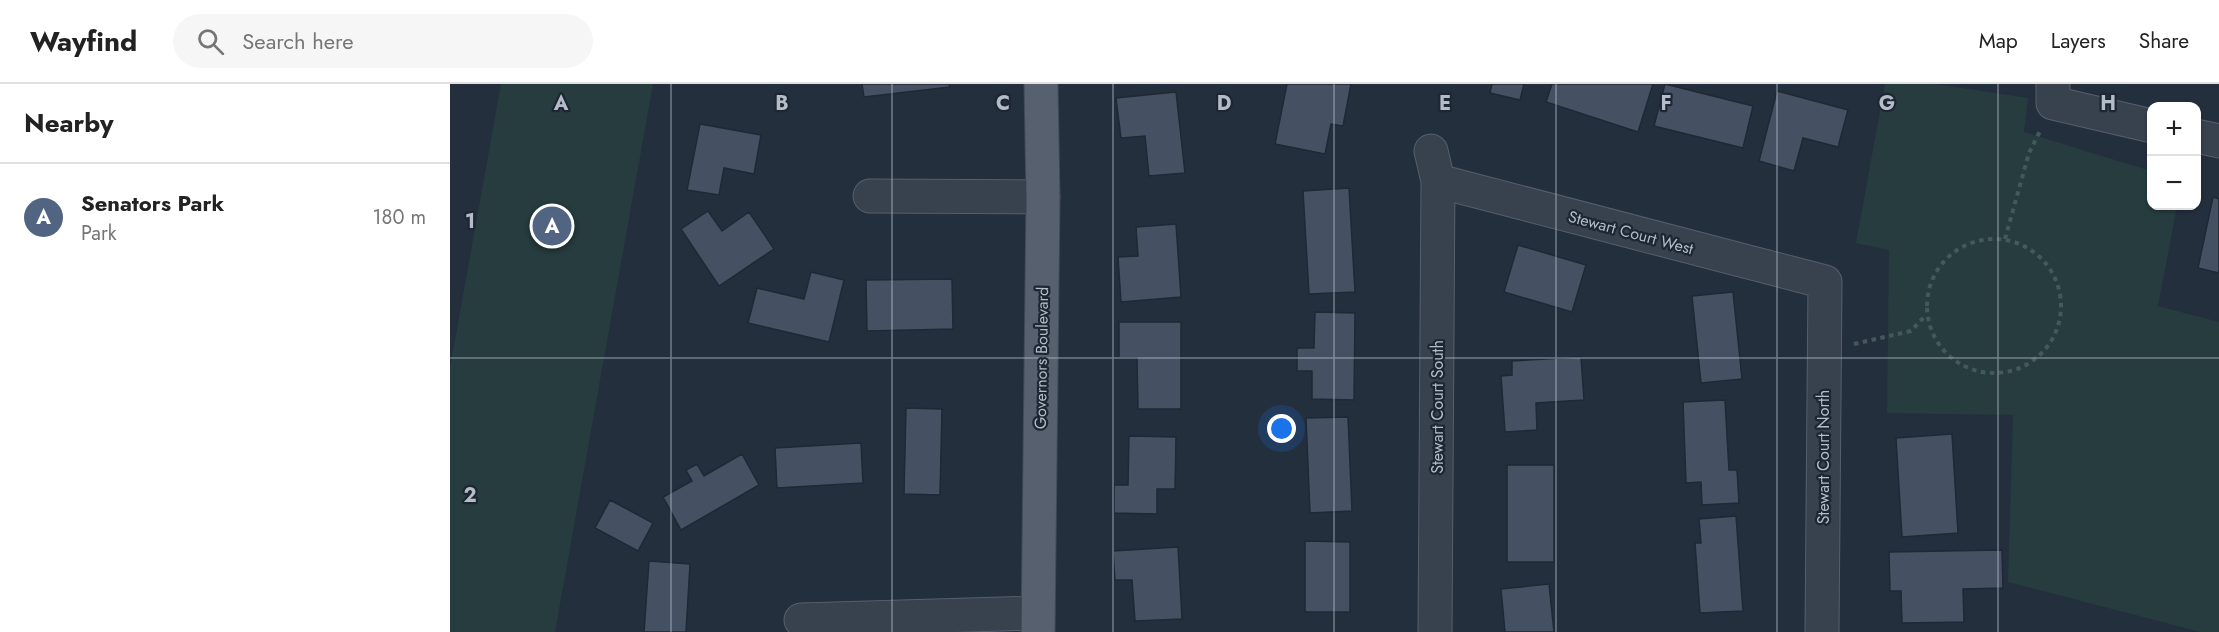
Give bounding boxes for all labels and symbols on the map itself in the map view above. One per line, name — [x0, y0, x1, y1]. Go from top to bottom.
text: A — [553, 89, 569, 118]
text: B — [775, 89, 789, 118]
text: C — [996, 89, 1010, 118]
text: D — [1217, 89, 1231, 118]
text: E — [1439, 89, 1451, 118]
text: F — [1660, 89, 1672, 118]
text: G — [1879, 89, 1895, 118]
text: H — [2100, 89, 2116, 118]
pin: A — [532, 204, 572, 248]
street label: Stewart Court West — [1566, 205, 1696, 260]
text: 1 — [465, 207, 475, 236]
street label: Governors Boulevard — [1029, 287, 1054, 429]
street label: Stewart Court South — [1426, 340, 1449, 474]
street label: Stewart Court North — [1812, 390, 1835, 524]
your location — [1267, 414, 1296, 443]
text: 2 — [463, 481, 477, 510]

